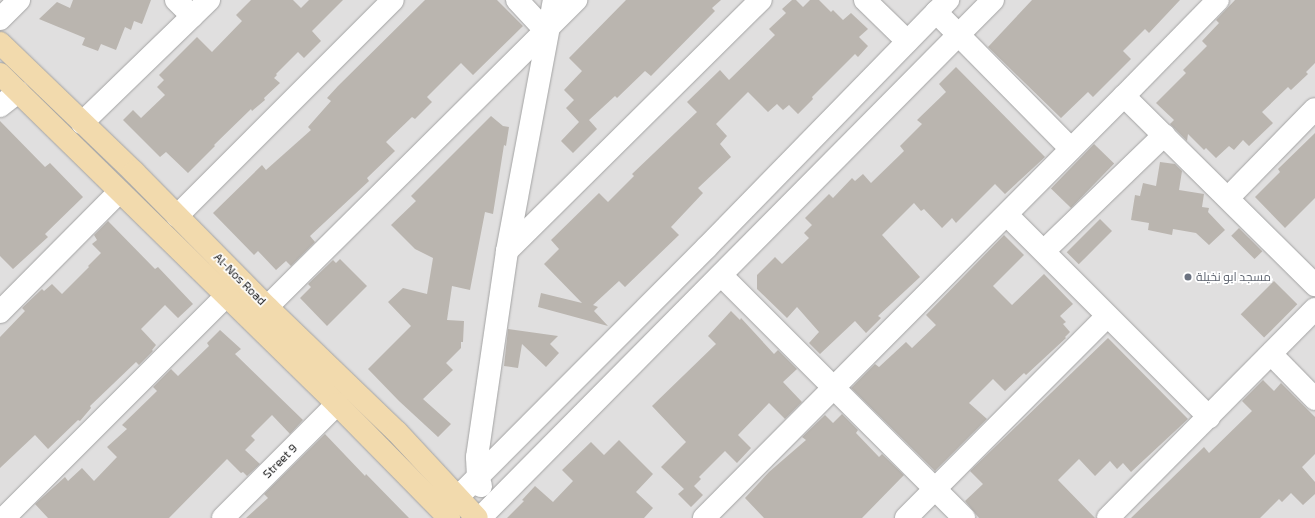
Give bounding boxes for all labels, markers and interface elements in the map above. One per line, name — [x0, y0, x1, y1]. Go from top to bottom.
street label: Al-Nos Road — [211, 250, 269, 308]
place label: مسجد ابو نخيلة — [1196, 270, 1271, 284]
marker: مسجد ابو نخيلة — [1183, 272, 1193, 282]
street label: Street 9 — [260, 441, 300, 481]

